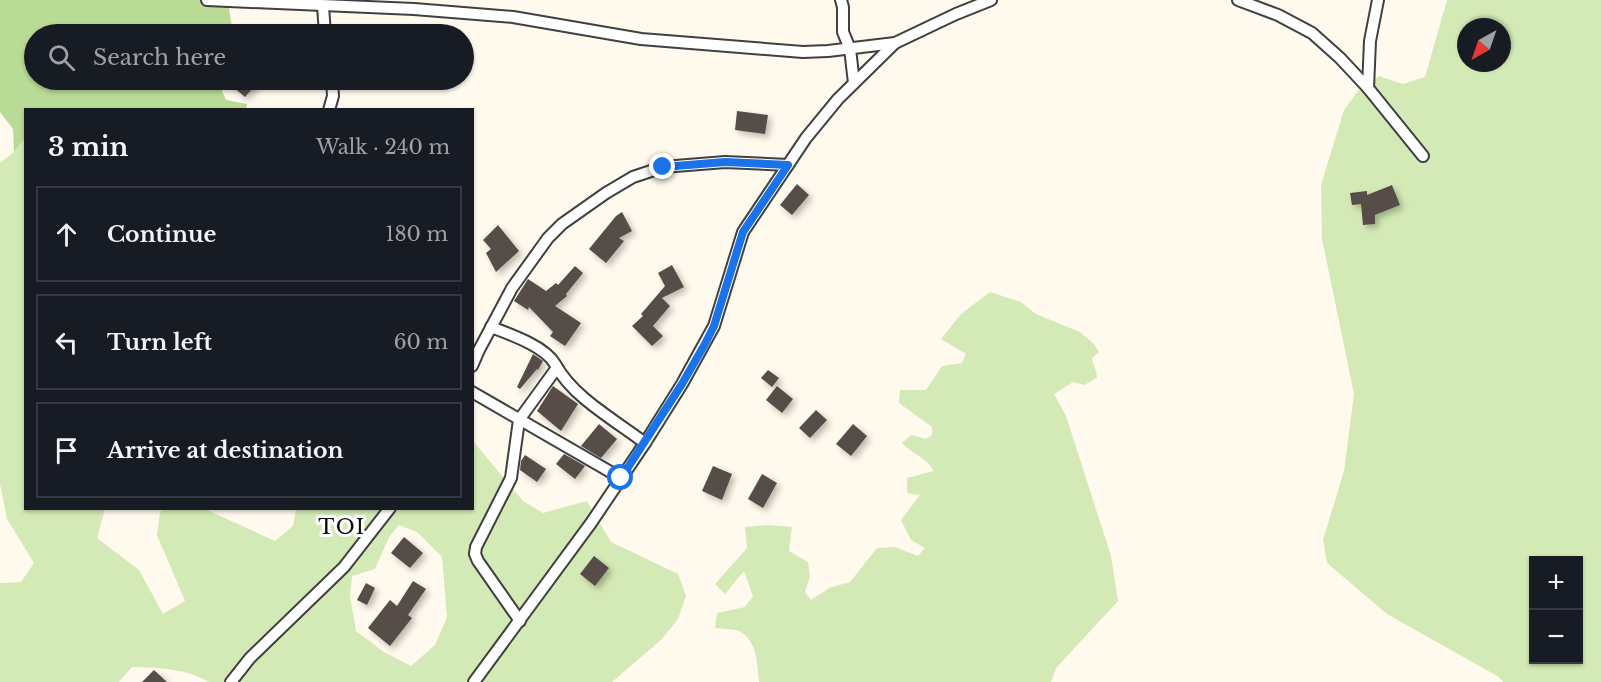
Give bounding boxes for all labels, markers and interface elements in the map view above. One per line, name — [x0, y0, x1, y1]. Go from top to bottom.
north arrow — [1457, 18, 1511, 72]
search box — [24, 24, 474, 90]
icon: search — [45, 41, 78, 74]
text: Search here — [93, 44, 226, 71]
text: 3 min — [48, 131, 129, 163]
text: Walk · 240 m — [316, 135, 450, 159]
route end — [649, 153, 675, 179]
icon: ahead — [50, 218, 83, 251]
text: Continue — [107, 221, 216, 248]
text: 180 m — [385, 222, 448, 246]
icon: left — [50, 326, 83, 359]
text: Turn left — [107, 329, 212, 356]
text: 60 m — [394, 330, 448, 354]
icon: arrive — [50, 434, 83, 467]
text: Arrive at destination — [107, 437, 344, 464]
route start — [607, 464, 633, 490]
district label: TOI — [318, 515, 366, 539]
map controls — [1529, 556, 1583, 664]
button: + — [1529, 556, 1583, 610]
button: − — [1529, 610, 1583, 664]

